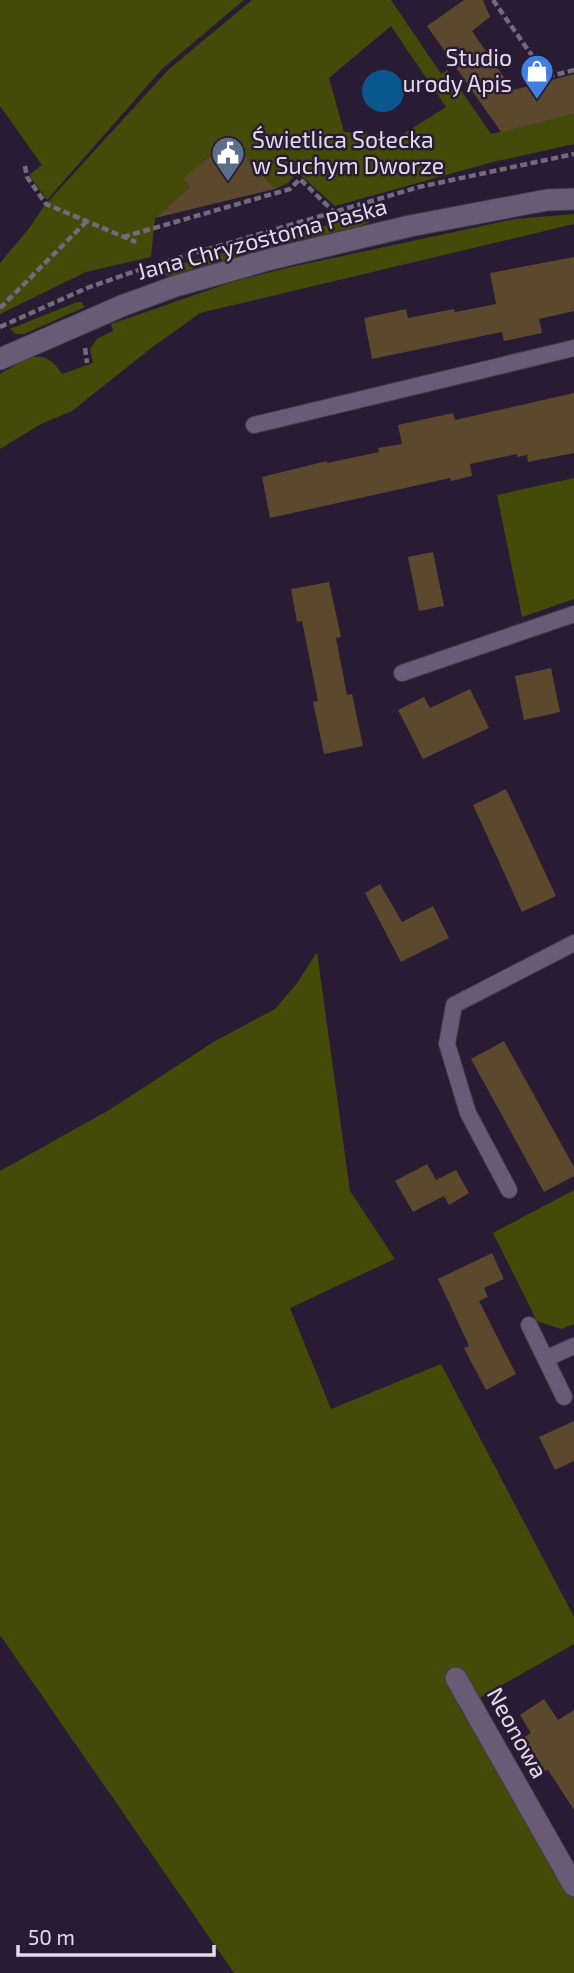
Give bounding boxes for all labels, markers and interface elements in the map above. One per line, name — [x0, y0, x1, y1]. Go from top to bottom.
place label: Studio urody Apis — [402, 43, 512, 97]
shop icon: Studio urody Apis — [518, 52, 556, 101]
place label: Świetlica Sołecka w Suchym Dworze — [252, 125, 444, 179]
public building icon: Świetlica Sołecka w Suchym Dworze — [209, 134, 247, 183]
street label: Jana Chryzostoma Paska — [134, 191, 390, 285]
street label: Neonowa — [482, 1682, 554, 1783]
scale bar — [18, 1913, 214, 1957]
text: 50 m — [28, 1924, 75, 1949]

